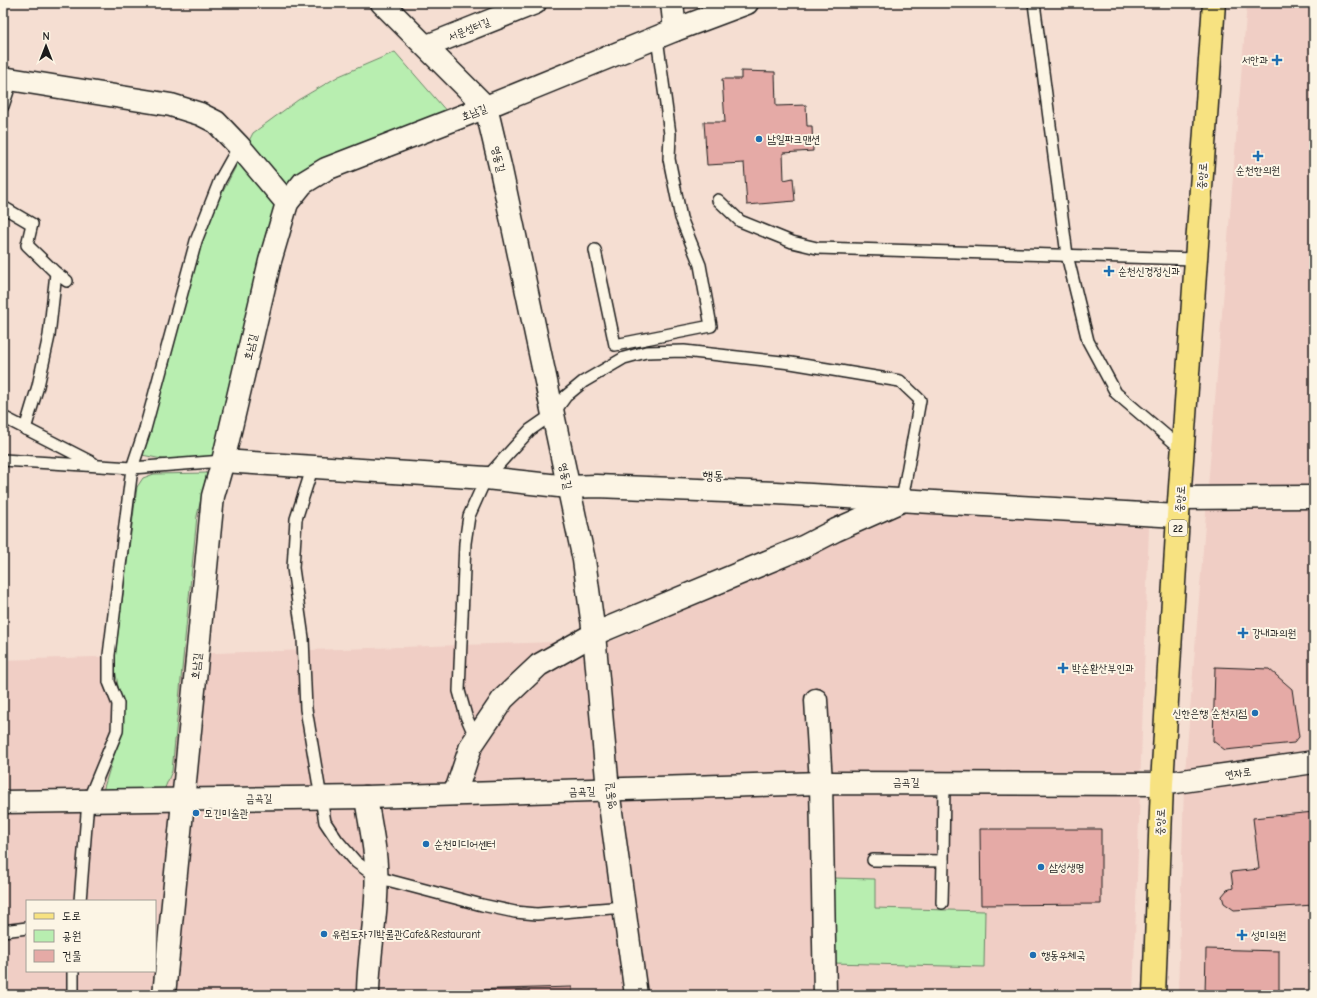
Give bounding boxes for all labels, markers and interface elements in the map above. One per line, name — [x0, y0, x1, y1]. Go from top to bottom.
street label: 서문성터길 — [446, 15, 492, 44]
north arrow — [26, 26, 66, 66]
text: N — [42, 30, 50, 43]
place label: 서안과 — [1241, 54, 1268, 67]
marker: 서안과 — [1271, 54, 1283, 66]
street label: 호남길 — [459, 102, 489, 123]
place label: 남일파크맨션 — [767, 133, 820, 146]
marker: 남일파크맨션 — [754, 134, 764, 144]
street label: 영동길 — [489, 145, 508, 174]
marker: 순천한의원 — [1252, 150, 1264, 162]
street label: 중앙로 — [1195, 162, 1210, 190]
place label: 순천한의원 — [1236, 164, 1280, 177]
marker: 순천신경정신과 — [1103, 265, 1115, 277]
place label: 순천신경정신과 — [1118, 265, 1180, 278]
street label: 호남길 — [241, 333, 260, 362]
street label: 영동길 — [556, 462, 575, 491]
district label: 행동 — [703, 468, 723, 483]
street label: 중앙로 — [1173, 485, 1188, 513]
road number: 22 — [1169, 520, 1187, 536]
marker: 강내과의원 — [1237, 627, 1249, 639]
place label: 강내과의원 — [1252, 627, 1296, 640]
street label: 호남길 — [189, 652, 204, 680]
marker: 박순환산부인과 — [1057, 662, 1069, 674]
place label: 박순환산부인과 — [1072, 662, 1134, 675]
place label: 신한은행 순천지점 — [1173, 707, 1247, 720]
marker: 신한은행 순천지점 — [1250, 708, 1260, 718]
street label: 연자로 — [1224, 765, 1252, 782]
street label: 금곡길 — [893, 776, 919, 789]
street label: 영동길 — [602, 782, 619, 810]
street label: 금곡길 — [569, 785, 596, 798]
street label: 금곡길 — [246, 792, 273, 805]
place label: 모긴미술관 — [204, 807, 248, 820]
marker: 모긴미술관 — [191, 808, 201, 818]
street label: 중앙로 — [1154, 808, 1167, 836]
place label: 순천미디어센터 — [434, 838, 496, 851]
marker: 순천미디어센터 — [421, 839, 431, 849]
place label: 삼성생명 — [1049, 861, 1084, 874]
marker: 삼성생명 — [1036, 862, 1046, 872]
legend — [26, 900, 156, 972]
text: 도로 — [62, 909, 81, 923]
place label: 유럽도자기박물관Cafe&Restaurant — [332, 928, 481, 941]
text: 공원 — [62, 929, 81, 943]
marker: 유럽도자기박물관Cafe&Restaurant — [319, 929, 329, 939]
marker: 성미의원 — [1236, 929, 1248, 941]
place label: 성미의원 — [1251, 929, 1287, 942]
text: 건물 — [62, 949, 82, 963]
place label: 행동우체국 — [1041, 949, 1085, 962]
marker: 행동우체국 — [1028, 950, 1038, 960]

